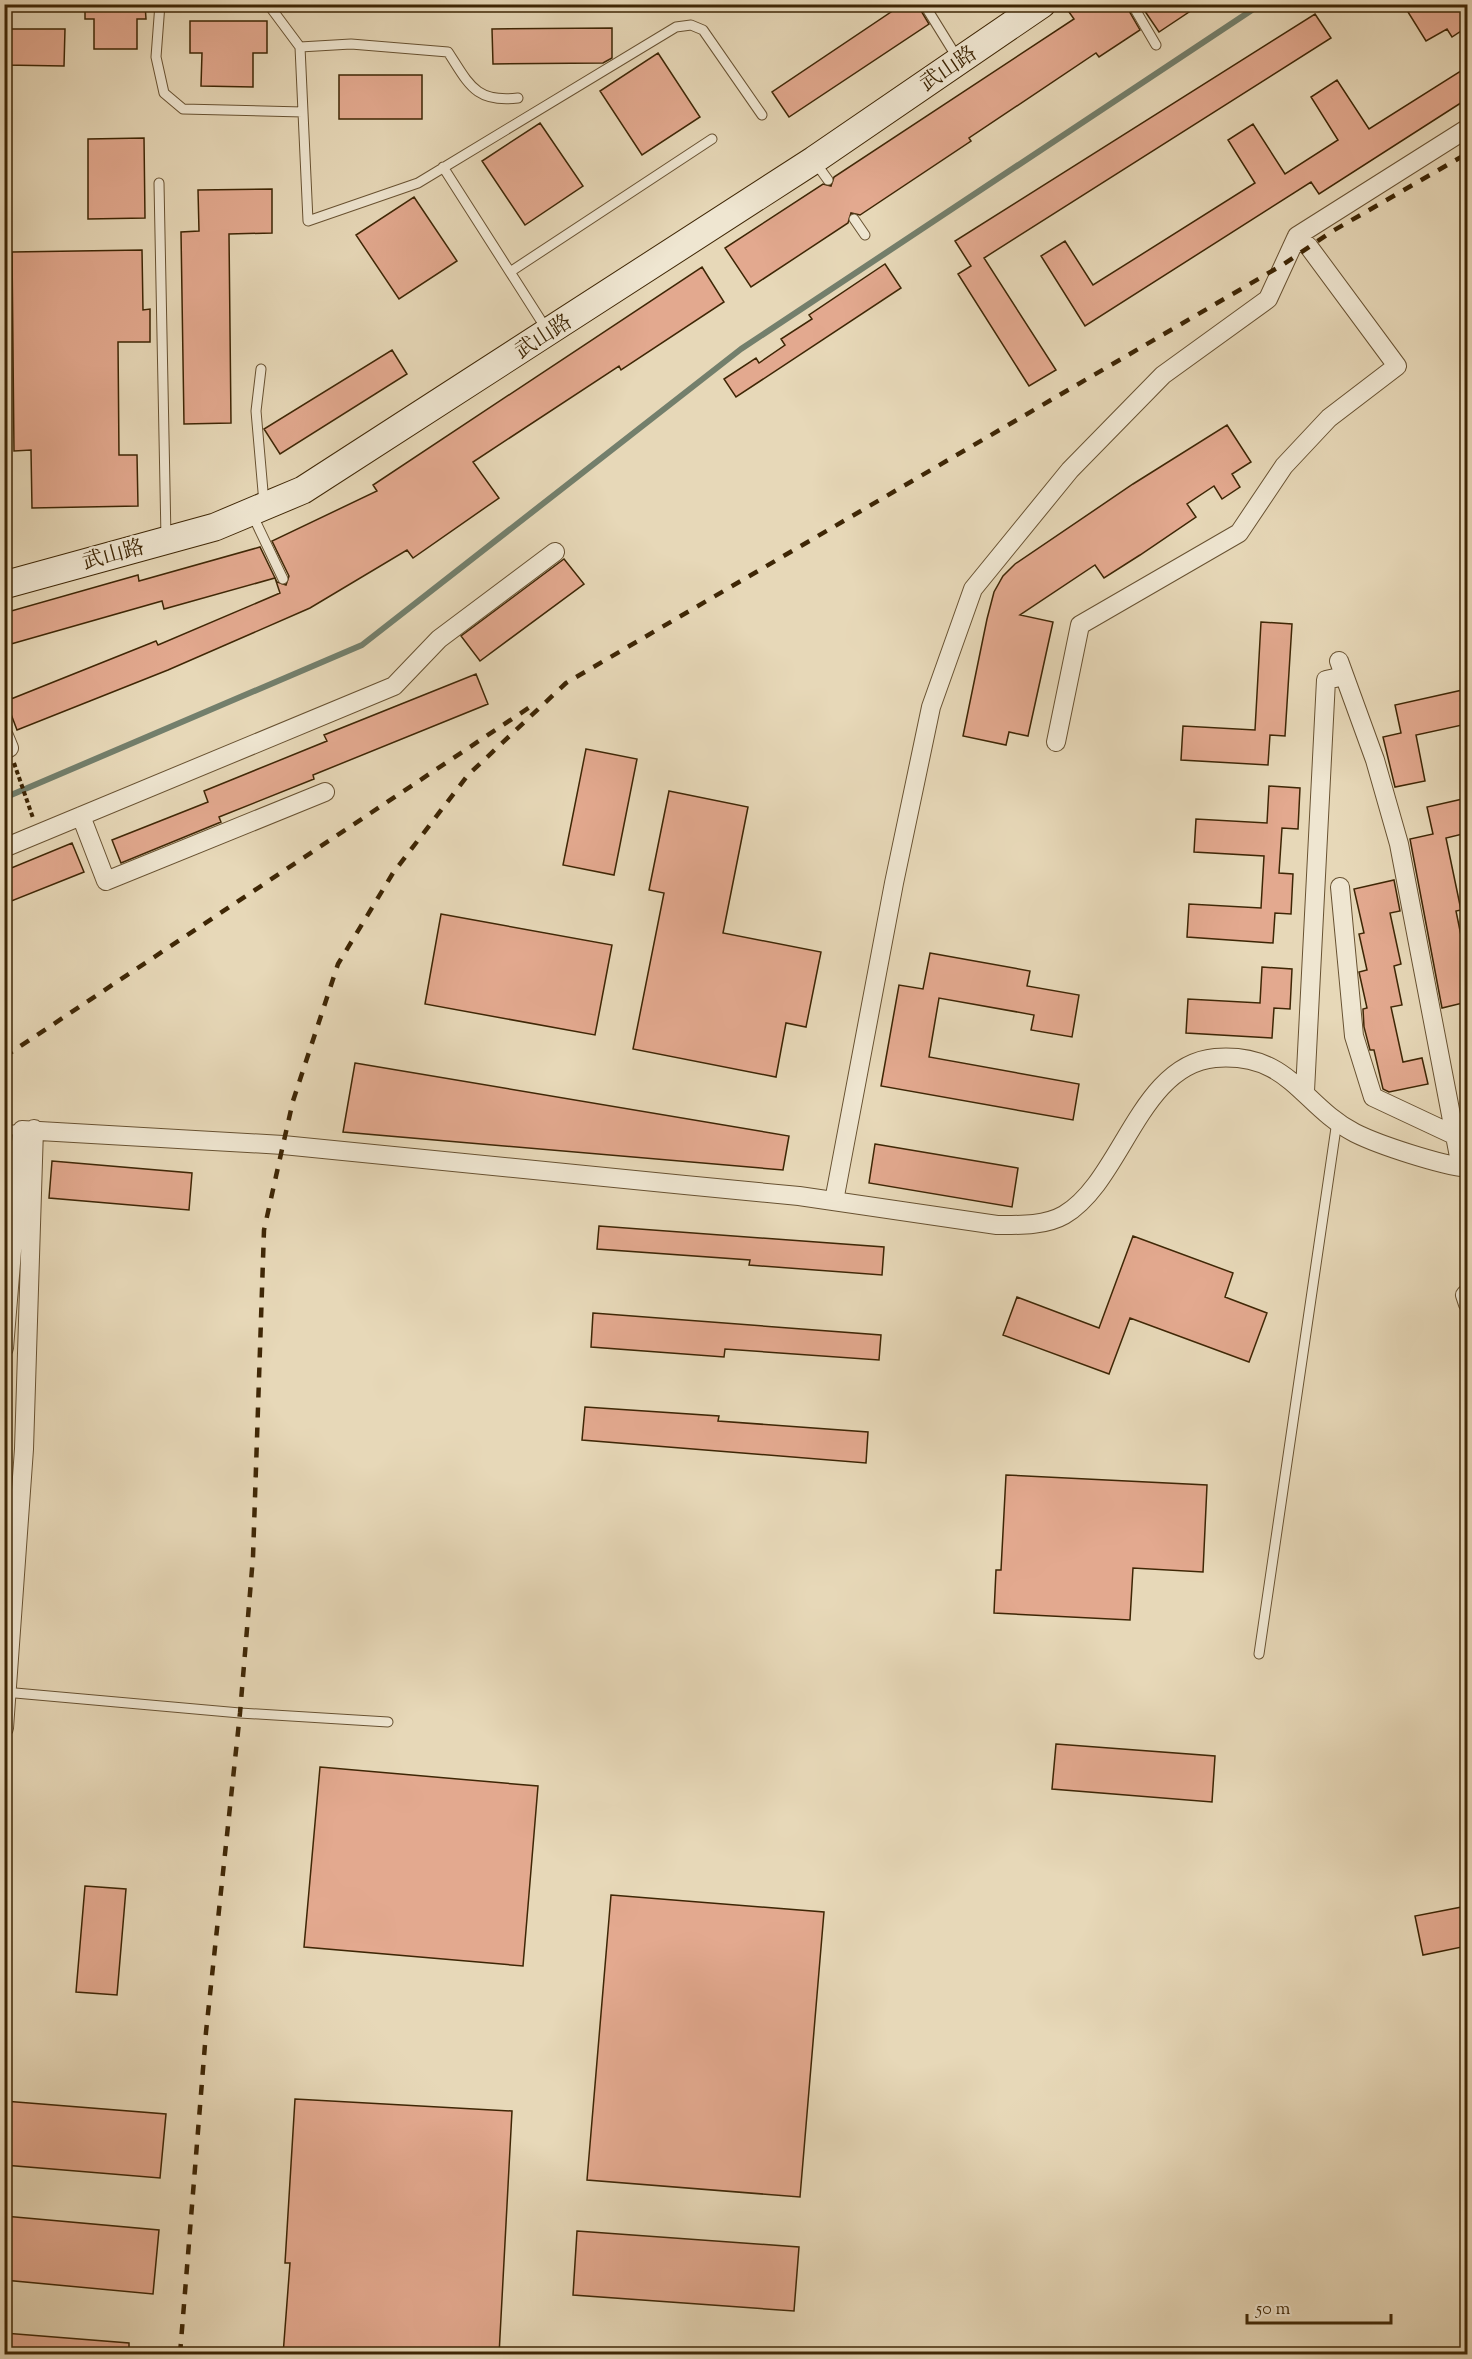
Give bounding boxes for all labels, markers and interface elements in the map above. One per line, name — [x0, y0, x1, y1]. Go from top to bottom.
street label: 武山路 — [915, 40, 984, 100]
street label: 武山路 — [510, 308, 579, 367]
street label: 武山路 — [79, 533, 148, 579]
scale bar — [1247, 2287, 1391, 2325]
text: 50 m — [1255, 2297, 1291, 2323]

